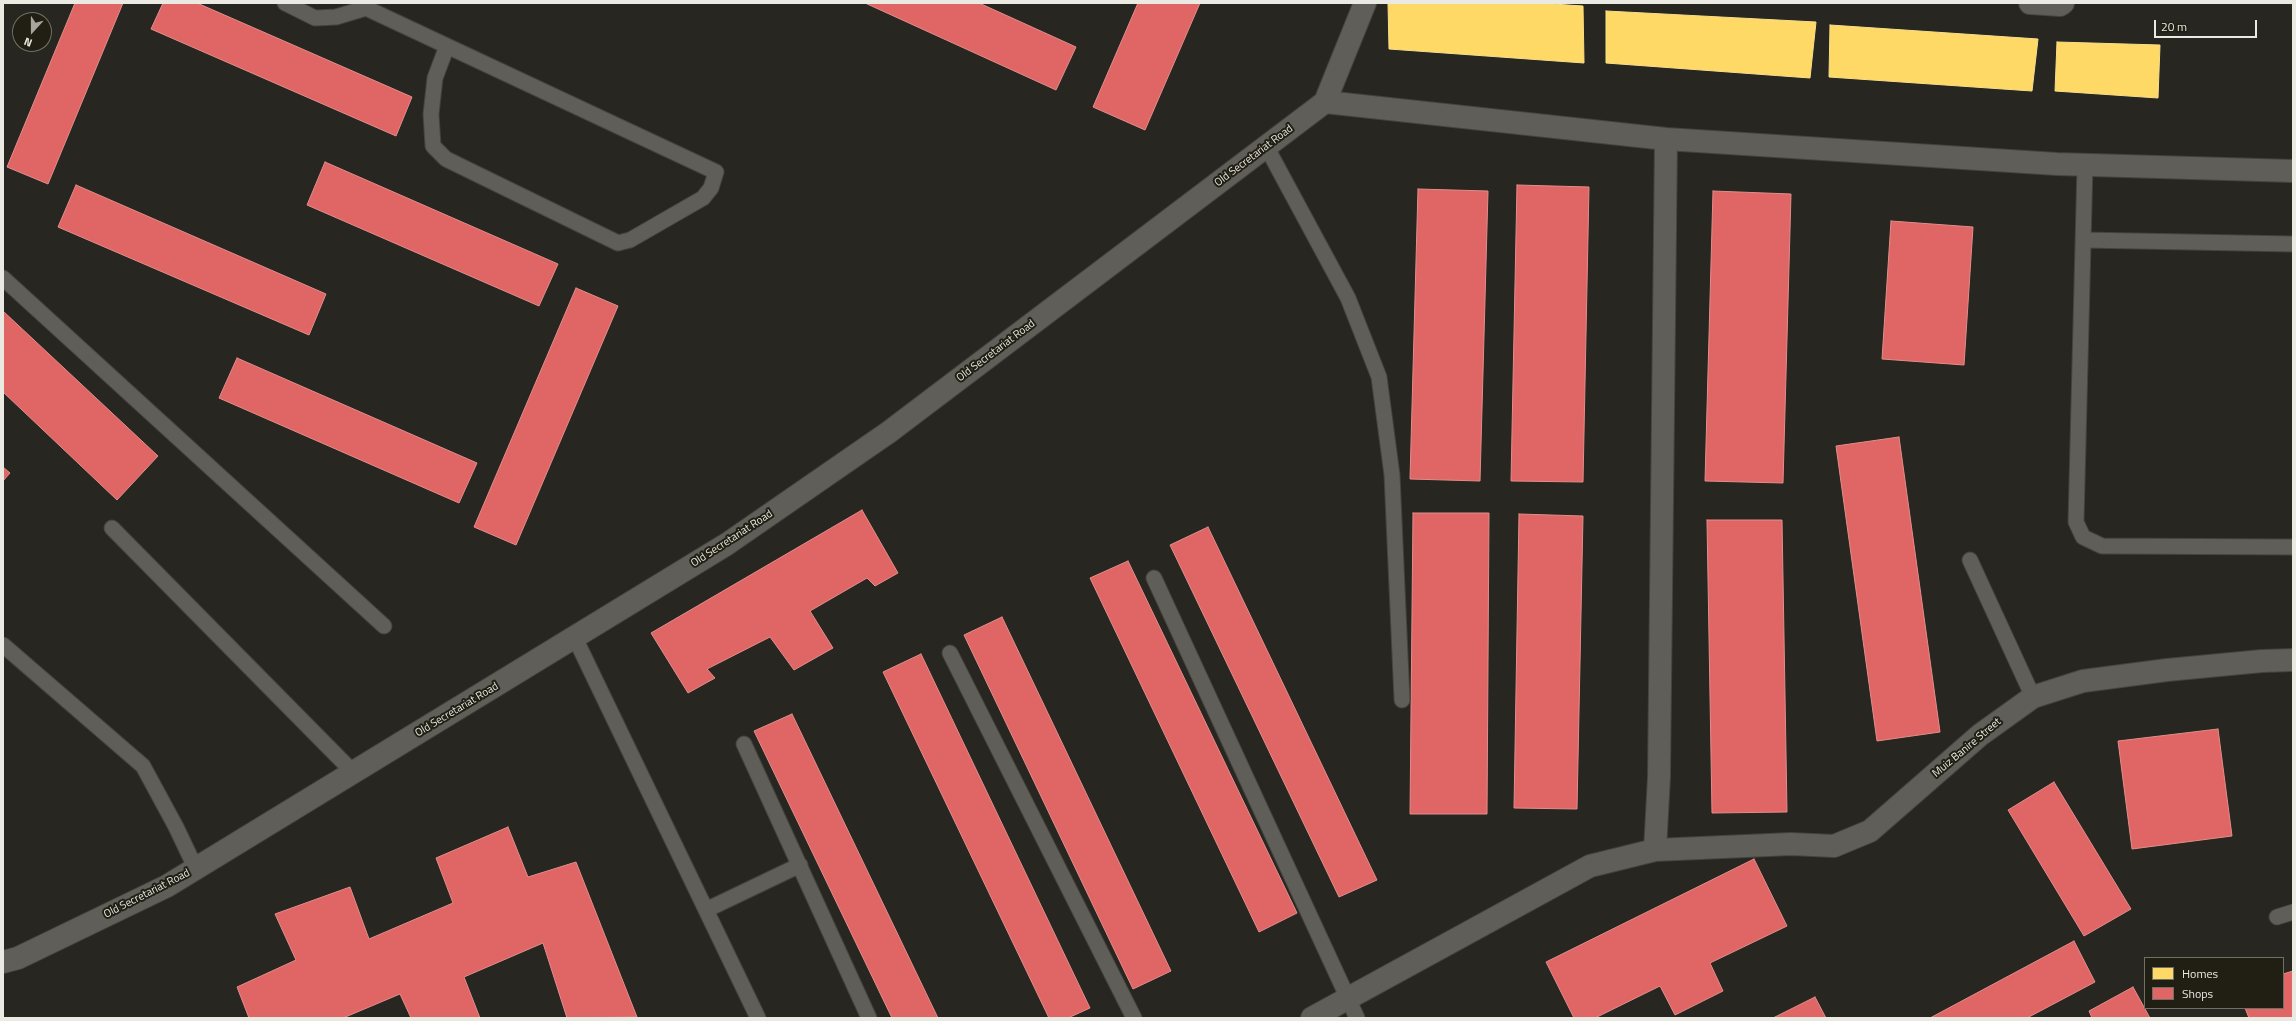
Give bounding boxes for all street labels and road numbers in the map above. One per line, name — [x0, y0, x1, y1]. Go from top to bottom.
street label: Old Secretariat Road — [1212, 122, 1296, 190]
street label: Old Secretariat Road — [954, 317, 1038, 385]
street label: Old Secretariat Road — [689, 508, 775, 570]
street label: Old Secretariat Road — [413, 680, 501, 740]
street label: Muiz Banire Street — [1930, 715, 2004, 781]
street label: Old Secretariat Road — [102, 867, 192, 921]

